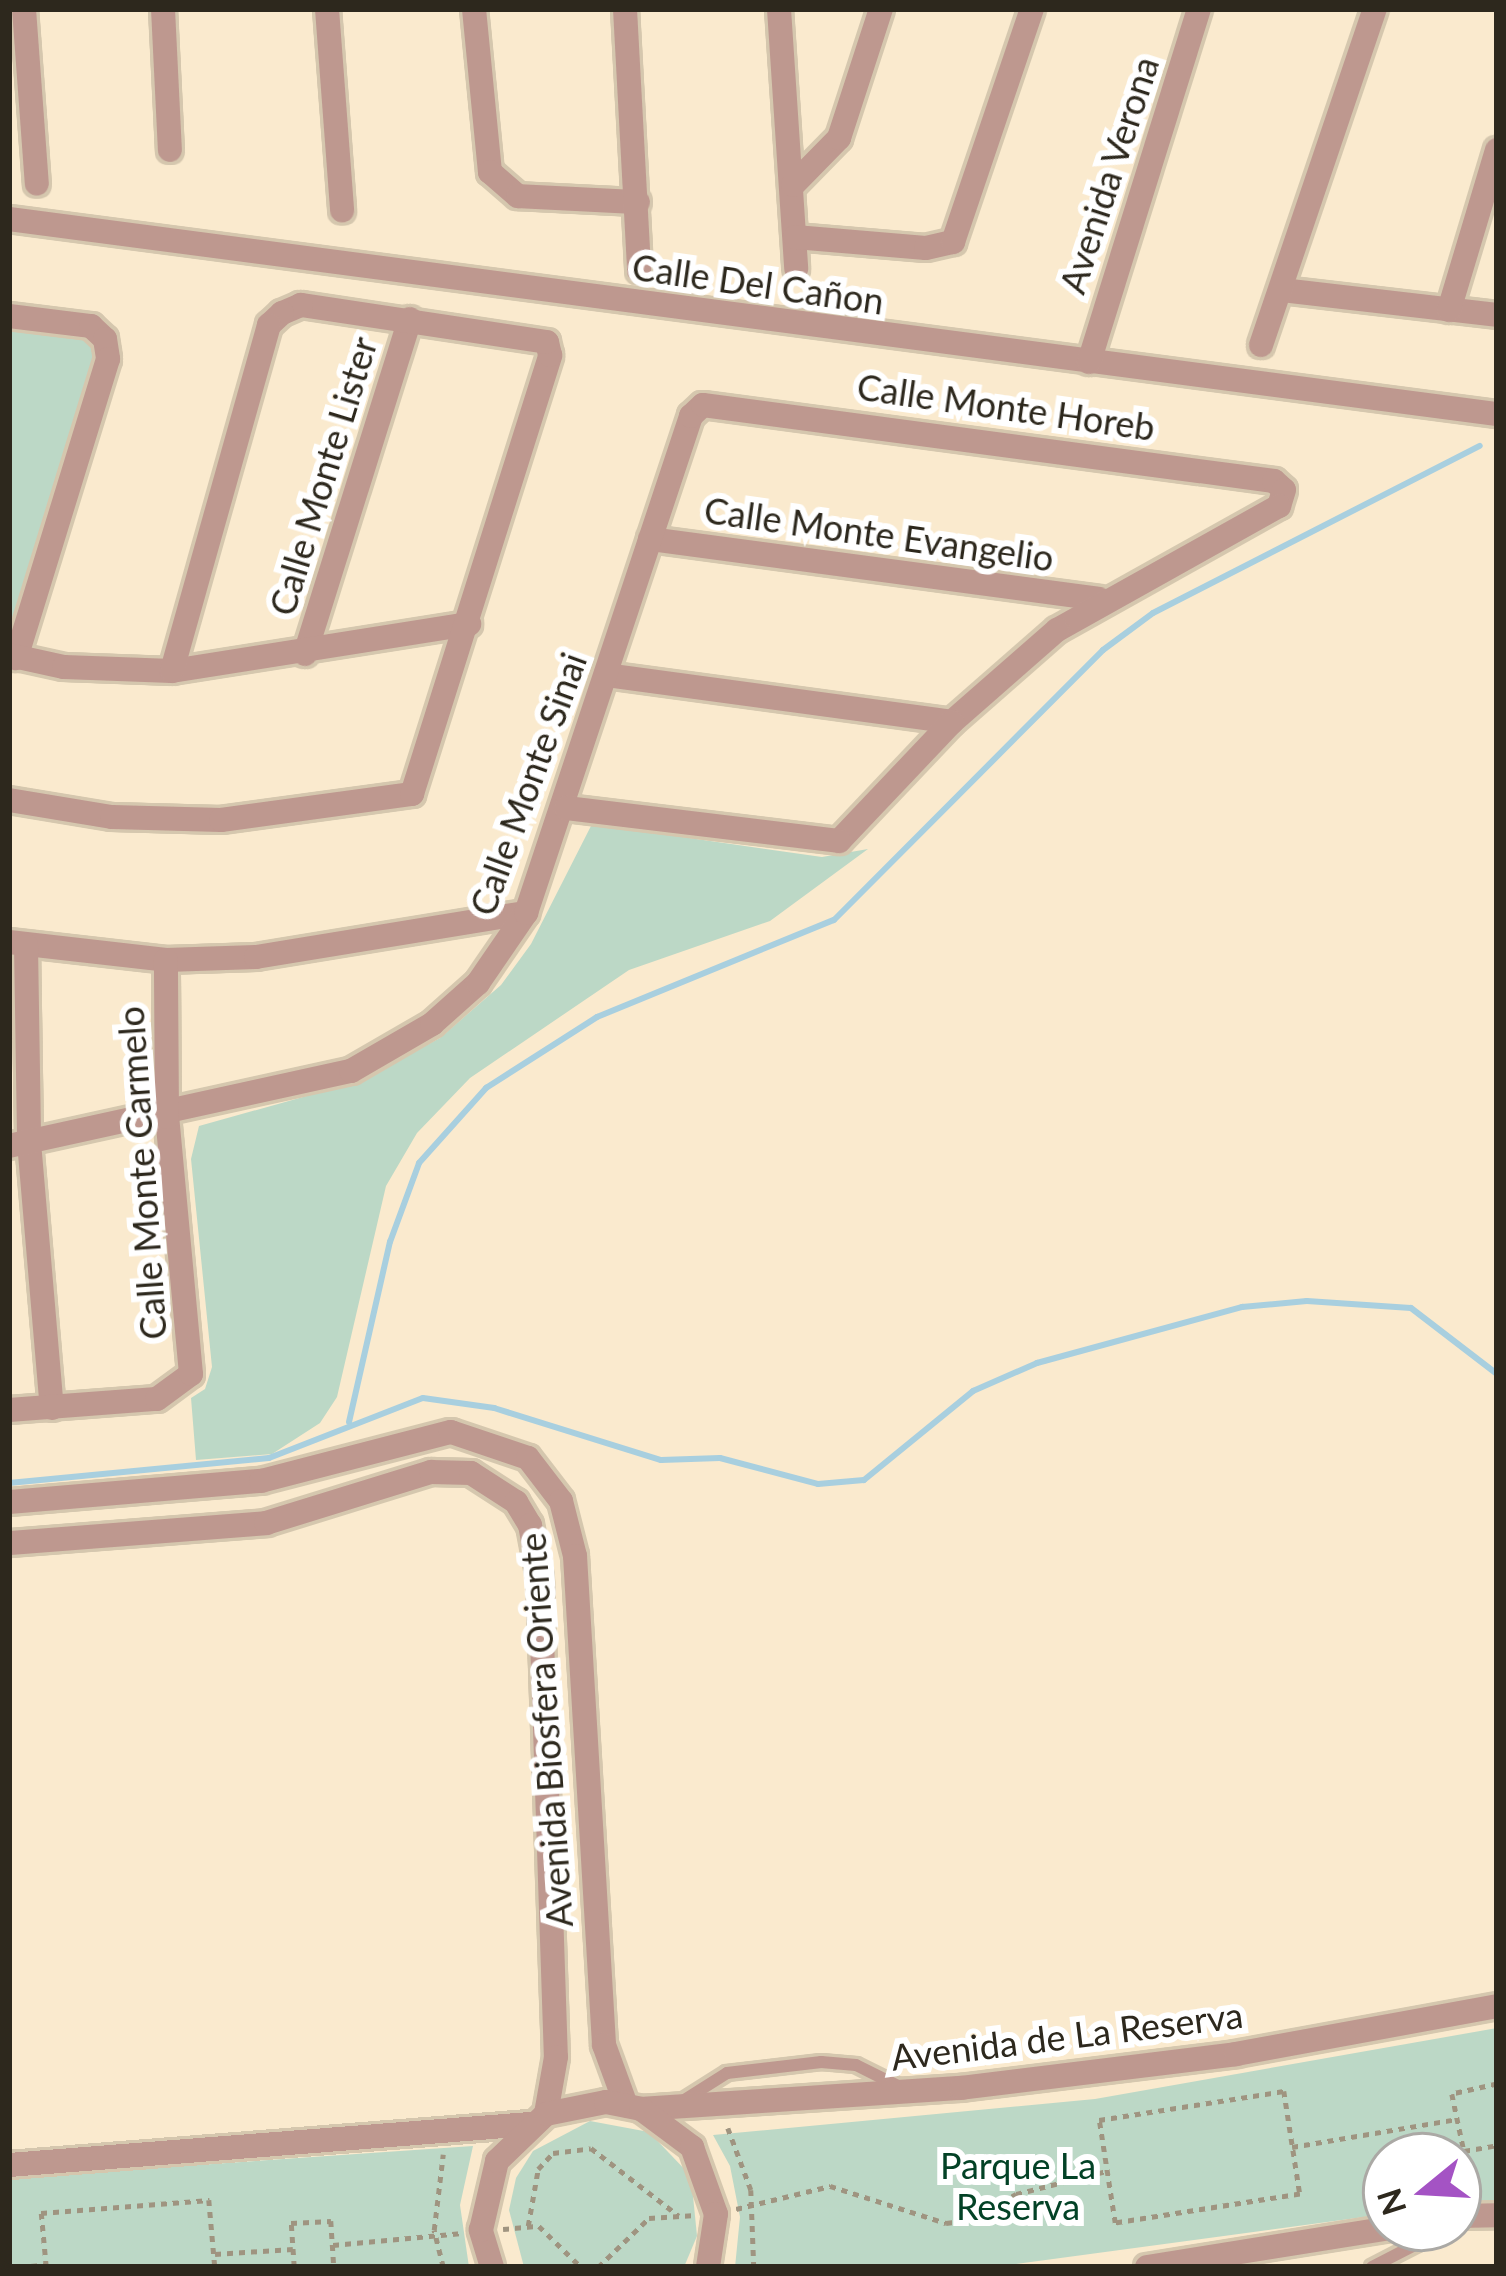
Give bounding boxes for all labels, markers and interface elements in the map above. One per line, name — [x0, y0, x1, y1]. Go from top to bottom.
street label: Avenida Verona — [1050, 51, 1168, 299]
street label: Calle Del Cañon — [629, 245, 887, 323]
street label: Calle Monte Lister — [260, 332, 386, 620]
street label: Calle Monte Horeb — [854, 365, 1158, 449]
street label: Calle Monte Evangelio — [701, 488, 1057, 580]
street label: Calle Monte Sinai — [461, 647, 595, 921]
street label: Calle Monte Carmelo — [109, 1005, 175, 1341]
street label: Avenida Biosfera Oriente — [511, 1531, 581, 1929]
street label: Avenida de La Reserva — [889, 1993, 1245, 2079]
north arrow — [1362, 2132, 1482, 2252]
park label: Parque La Reserva — [940, 2143, 1096, 2228]
text: N — [1368, 2184, 1414, 2220]

